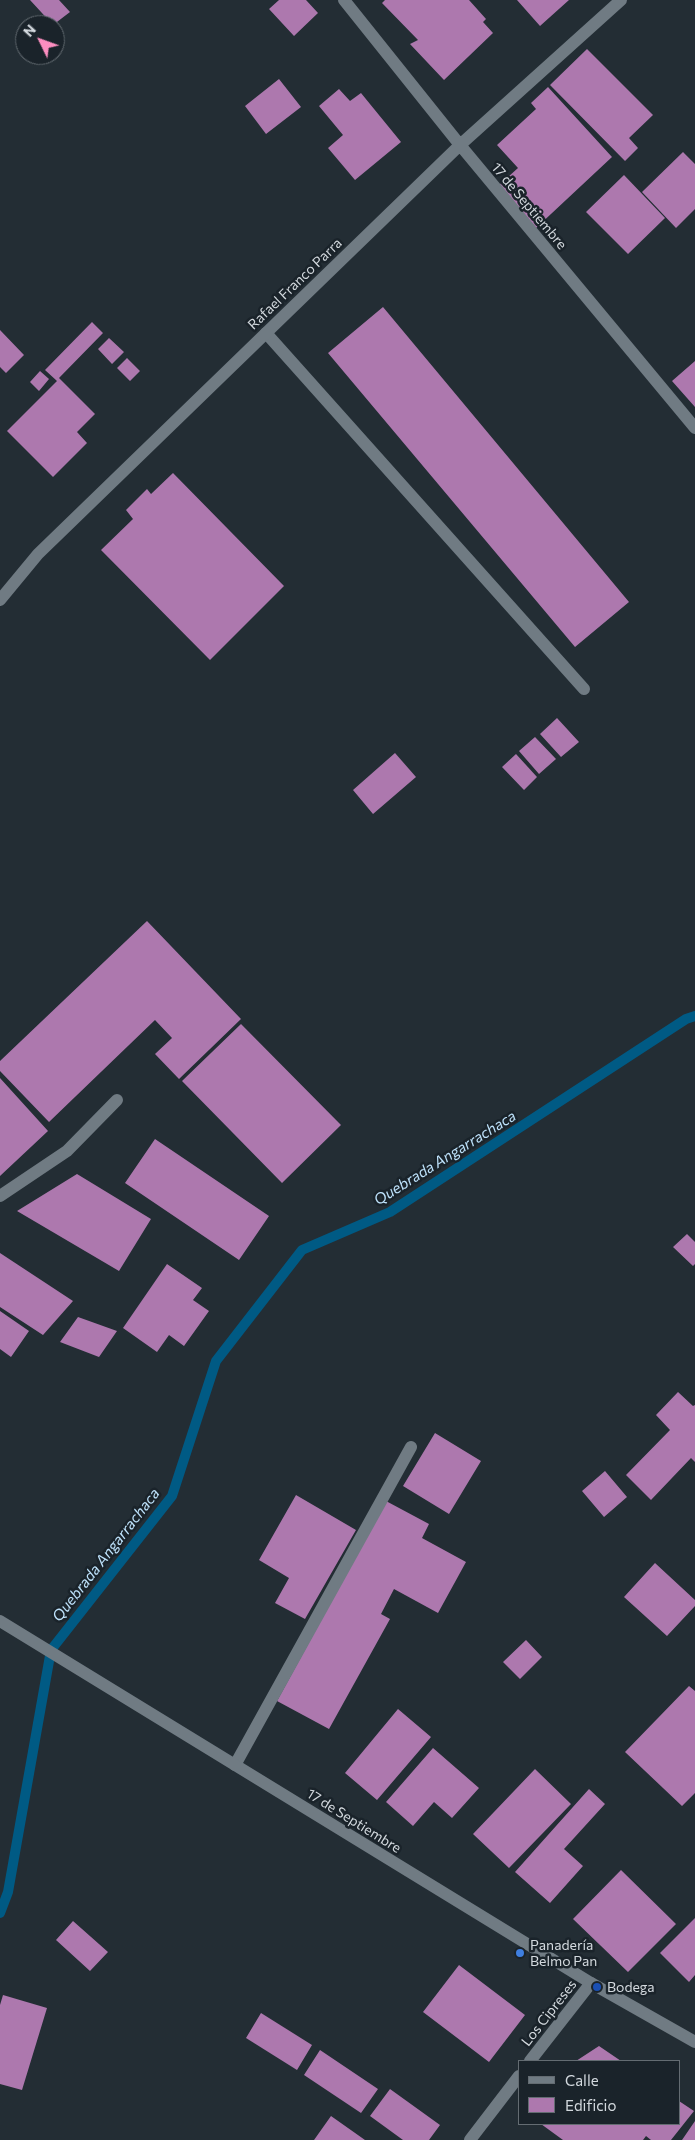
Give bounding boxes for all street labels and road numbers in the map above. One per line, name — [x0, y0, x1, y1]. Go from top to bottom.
street label: 17 de Septiembre — [488, 159, 570, 253]
street label: Rafael Franco Parra — [245, 235, 345, 333]
street label: 17 de Septiembre — [304, 1785, 404, 1857]
street label: Los Cipreses — [518, 1976, 580, 2050]

